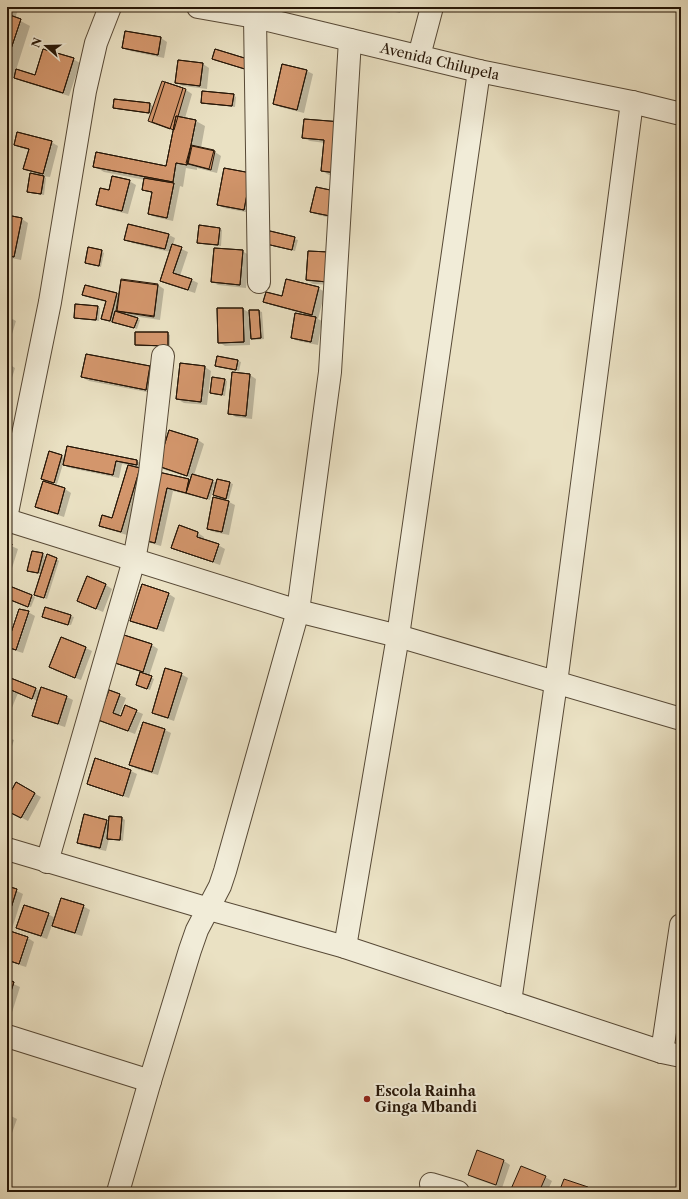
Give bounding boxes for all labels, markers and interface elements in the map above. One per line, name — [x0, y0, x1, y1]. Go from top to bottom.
north arrow — [26, 26, 66, 66]
text: N — [28, 35, 45, 49]
street label: Avenida Chilupela — [378, 38, 502, 84]
place label: Escola Rainha Ginga Mbandi — [375, 1082, 477, 1116]
marker: Escola Rainha Ginga Mbandi — [362, 1094, 372, 1104]

